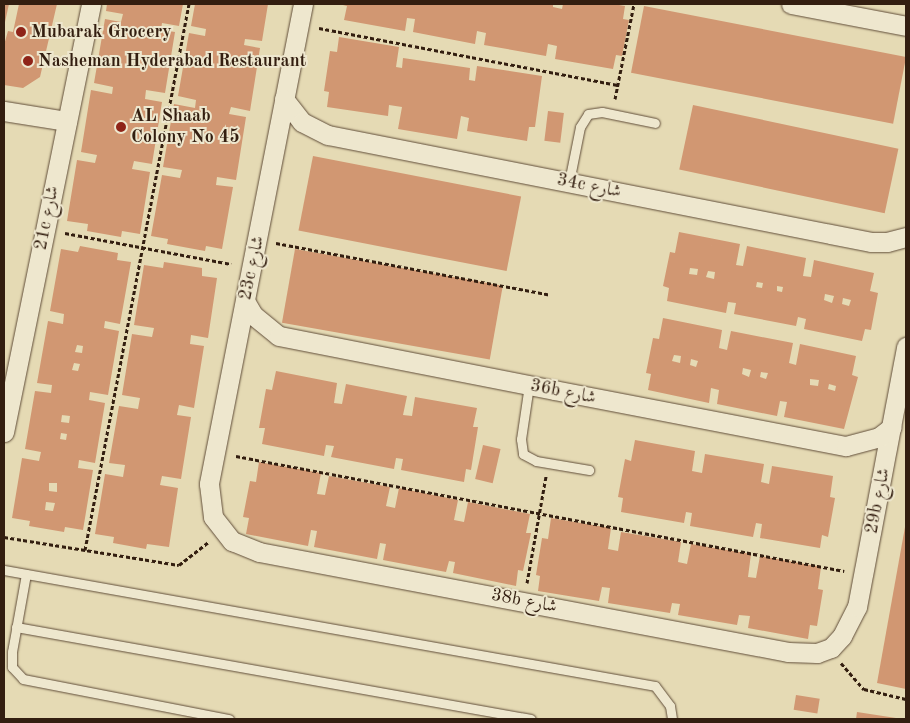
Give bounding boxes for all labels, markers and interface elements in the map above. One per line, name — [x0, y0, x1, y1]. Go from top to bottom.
place label: Mubarak Grocery — [31, 21, 172, 43]
marker: Mubarak Grocery — [15, 26, 27, 38]
place label: Nasheman Hyderabad Restaurant — [38, 50, 306, 72]
marker: Nasheman Hyderabad Restaurant — [22, 55, 34, 67]
place label: AL Shaab Colony No 45 — [131, 106, 240, 148]
marker: AL Shaab Colony No 45 — [115, 121, 127, 133]
street label: 34c شارع — [555, 169, 623, 203]
street label: 21c شارع — [30, 184, 64, 252]
street label: 23c شارع — [235, 234, 269, 302]
street label: 36b شارع — [528, 375, 598, 409]
street label: 29b شارع — [861, 466, 895, 536]
street label: 38b شارع — [489, 584, 559, 618]

